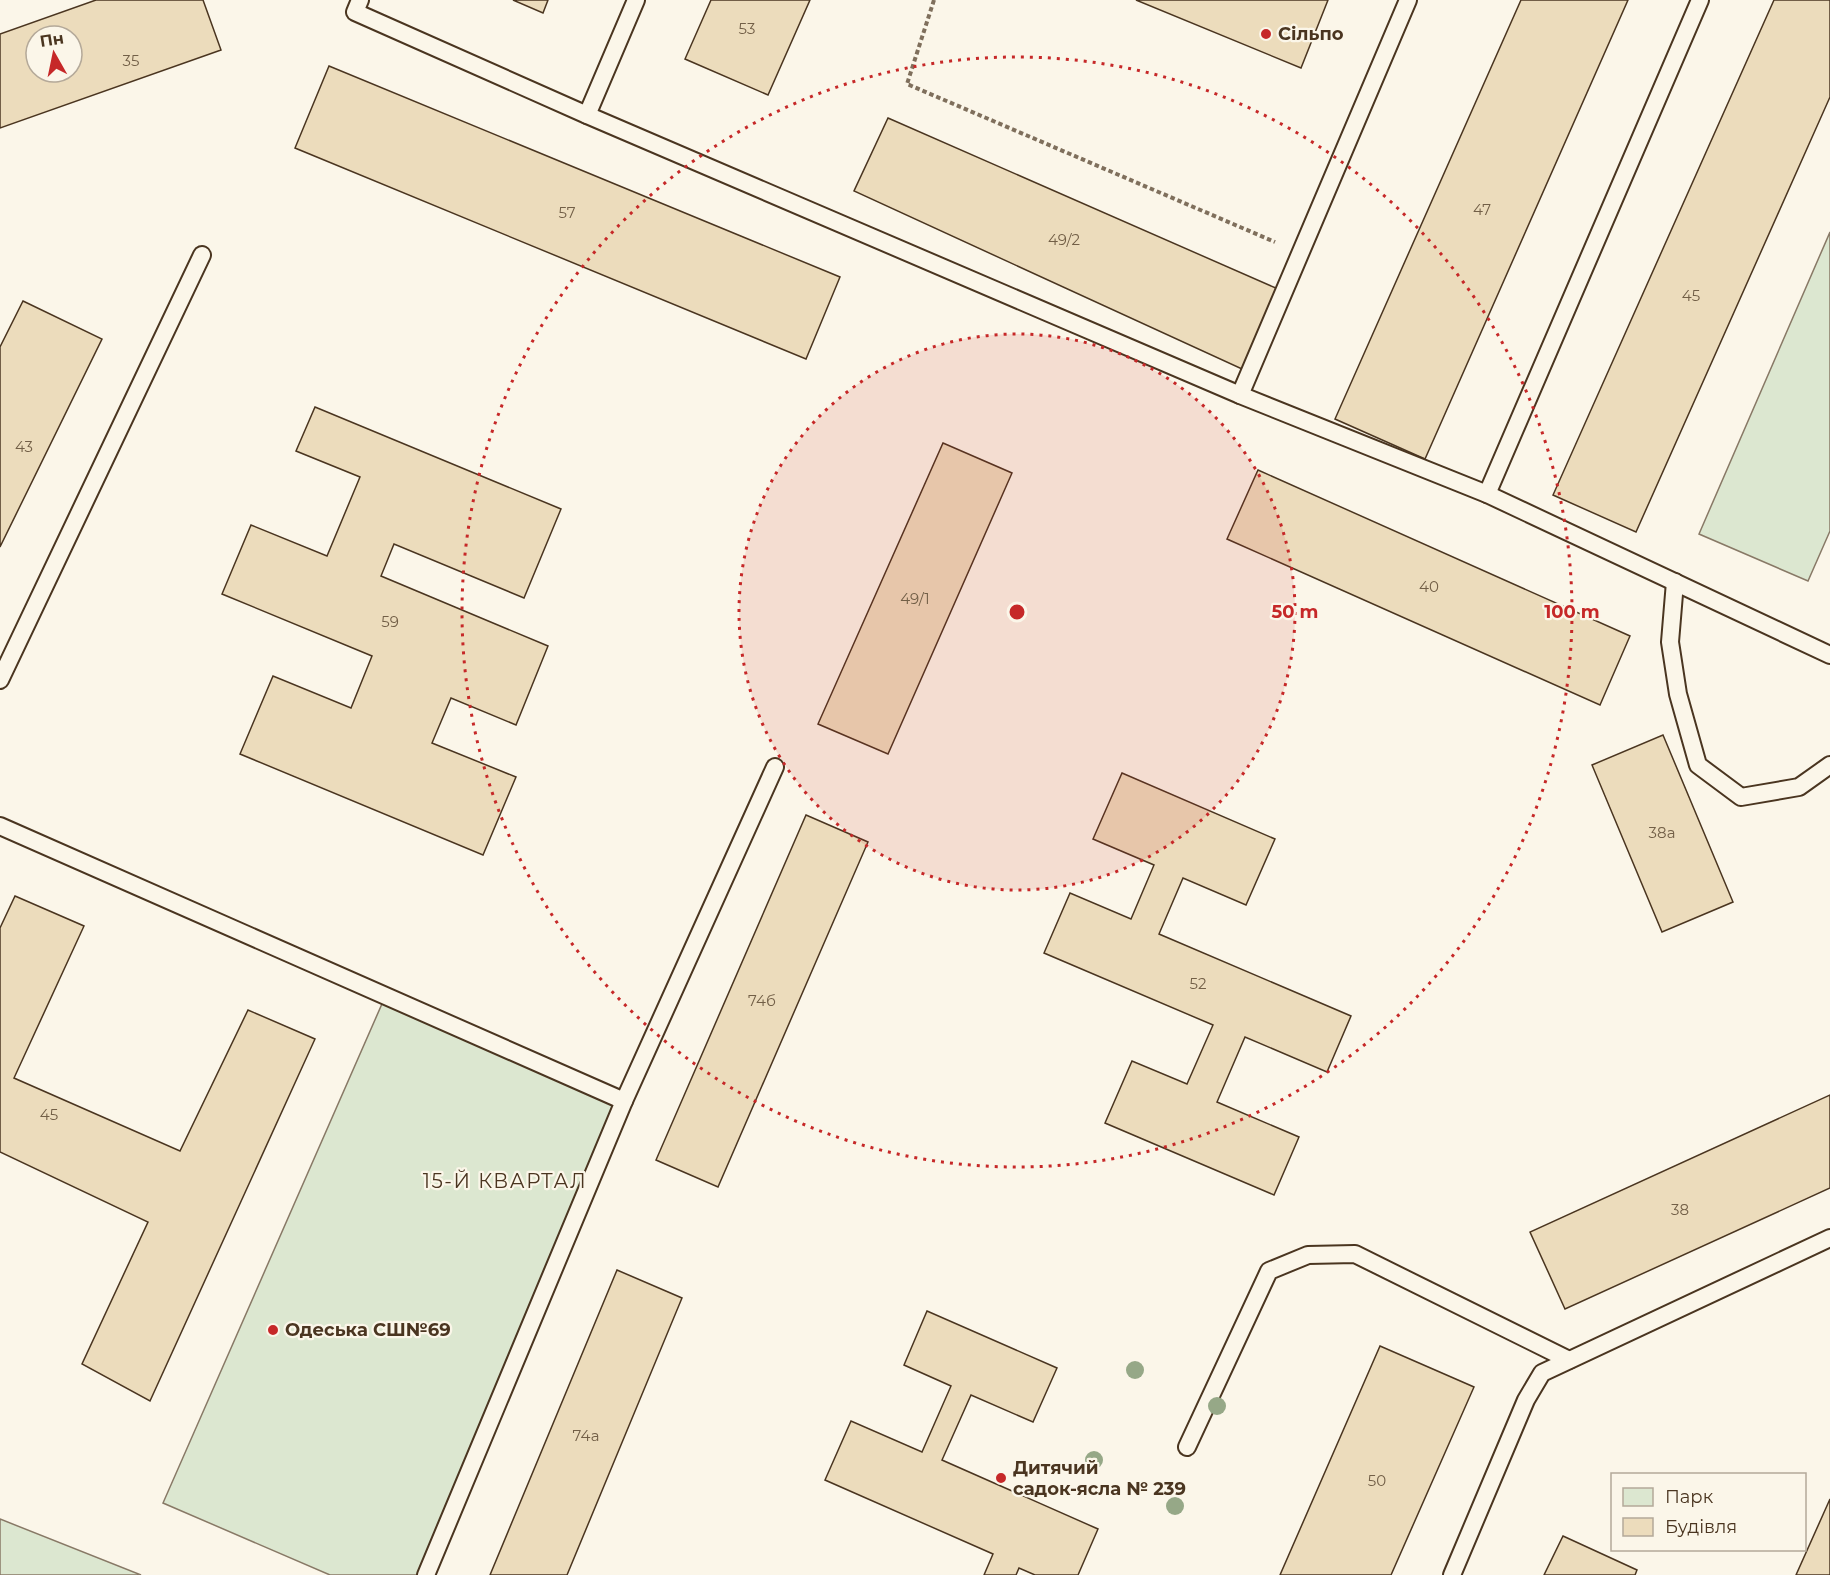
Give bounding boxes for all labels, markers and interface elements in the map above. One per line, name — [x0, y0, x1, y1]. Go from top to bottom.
house number: 53 — [739, 19, 755, 38]
place label: Сільпо — [1278, 23, 1344, 45]
north arrow — [24, 24, 84, 84]
marker: Сільпо — [1259, 27, 1273, 41]
text: Пн — [38, 28, 65, 51]
house number: 35 — [123, 51, 139, 70]
house number: 47 — [1473, 200, 1491, 219]
house number: 57 — [558, 203, 576, 222]
house number: 49/2 — [1048, 230, 1080, 249]
house number: 45 — [1682, 286, 1700, 305]
house number: 43 — [15, 437, 33, 456]
house number: 40 — [1419, 577, 1439, 596]
house number: 49/1 — [900, 589, 930, 608]
text: 50 m — [1272, 601, 1318, 623]
text: 100 m — [1544, 601, 1600, 623]
centre of rings — [1007, 602, 1027, 622]
house number: 59 — [381, 612, 399, 631]
house number: 38а — [1649, 823, 1675, 842]
house number: 52 — [1190, 974, 1206, 993]
house number: 74б — [748, 991, 776, 1010]
house number: 45 — [40, 1105, 58, 1124]
district label: 15-Й КВАРТАЛ — [423, 1169, 587, 1193]
house number: 38 — [1671, 1200, 1689, 1219]
place label: Одеська СШ№69 — [285, 1319, 451, 1341]
marker: Одеська СШ№69 — [266, 1323, 280, 1337]
house number: 74а — [573, 1426, 599, 1445]
place label: Дитячий садок-ясла № 239 — [1013, 1457, 1186, 1500]
marker: Дитячий садок-ясла № 239 — [994, 1471, 1008, 1485]
house number: 50 — [1368, 1471, 1386, 1490]
legend — [1611, 1473, 1806, 1551]
text: Парк — [1665, 1486, 1714, 1508]
text: Будівля — [1665, 1516, 1737, 1538]

